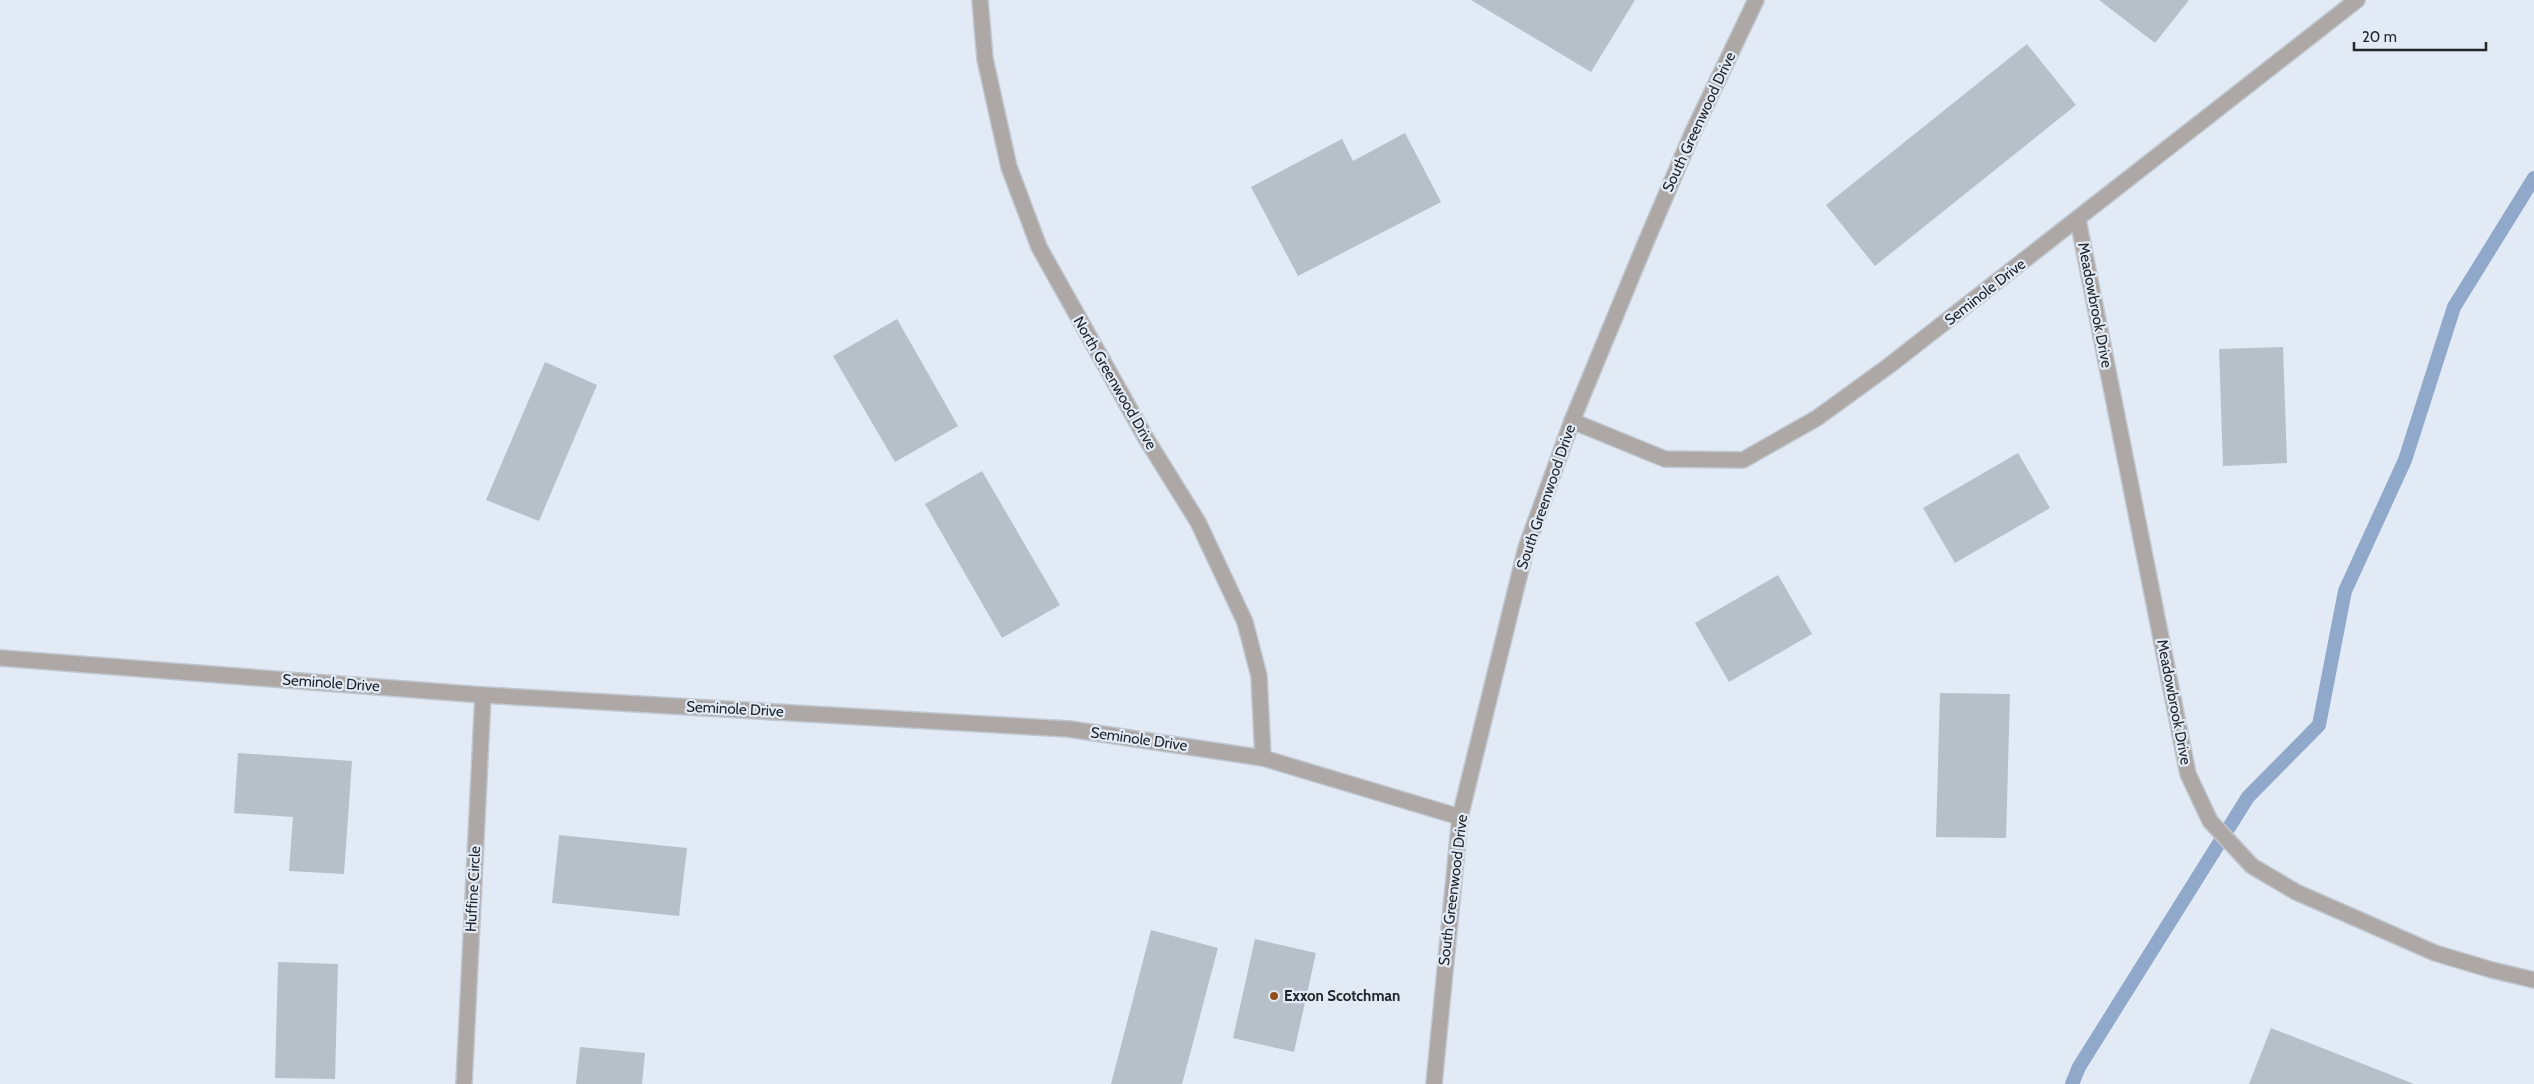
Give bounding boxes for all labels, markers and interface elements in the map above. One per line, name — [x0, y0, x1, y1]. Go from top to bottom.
scale bar — [2354, 20, 2486, 52]
text: 20 m — [2362, 28, 2397, 46]
street label: South Greenwood Drive — [1659, 49, 1739, 195]
street label: Meadowbrook Drive — [2074, 241, 2116, 370]
street label: Seminole Drive — [1941, 255, 2029, 329]
street label: North Greenwood Drive — [1070, 313, 1161, 453]
street label: South Greenwood Drive — [1513, 422, 1579, 572]
street label: Meadowbrook Drive — [2153, 638, 2195, 767]
street label: Seminole Drive — [282, 671, 381, 695]
street label: Seminole Drive — [686, 697, 785, 721]
street label: Seminole Drive — [1089, 723, 1189, 755]
street label: South Greenwood Drive — [1435, 813, 1471, 967]
street label: Huffine Circle — [462, 845, 484, 933]
place label: Exxon Scotchman — [1284, 987, 1400, 1005]
marker: Exxon Scotchman — [1268, 990, 1280, 1002]

